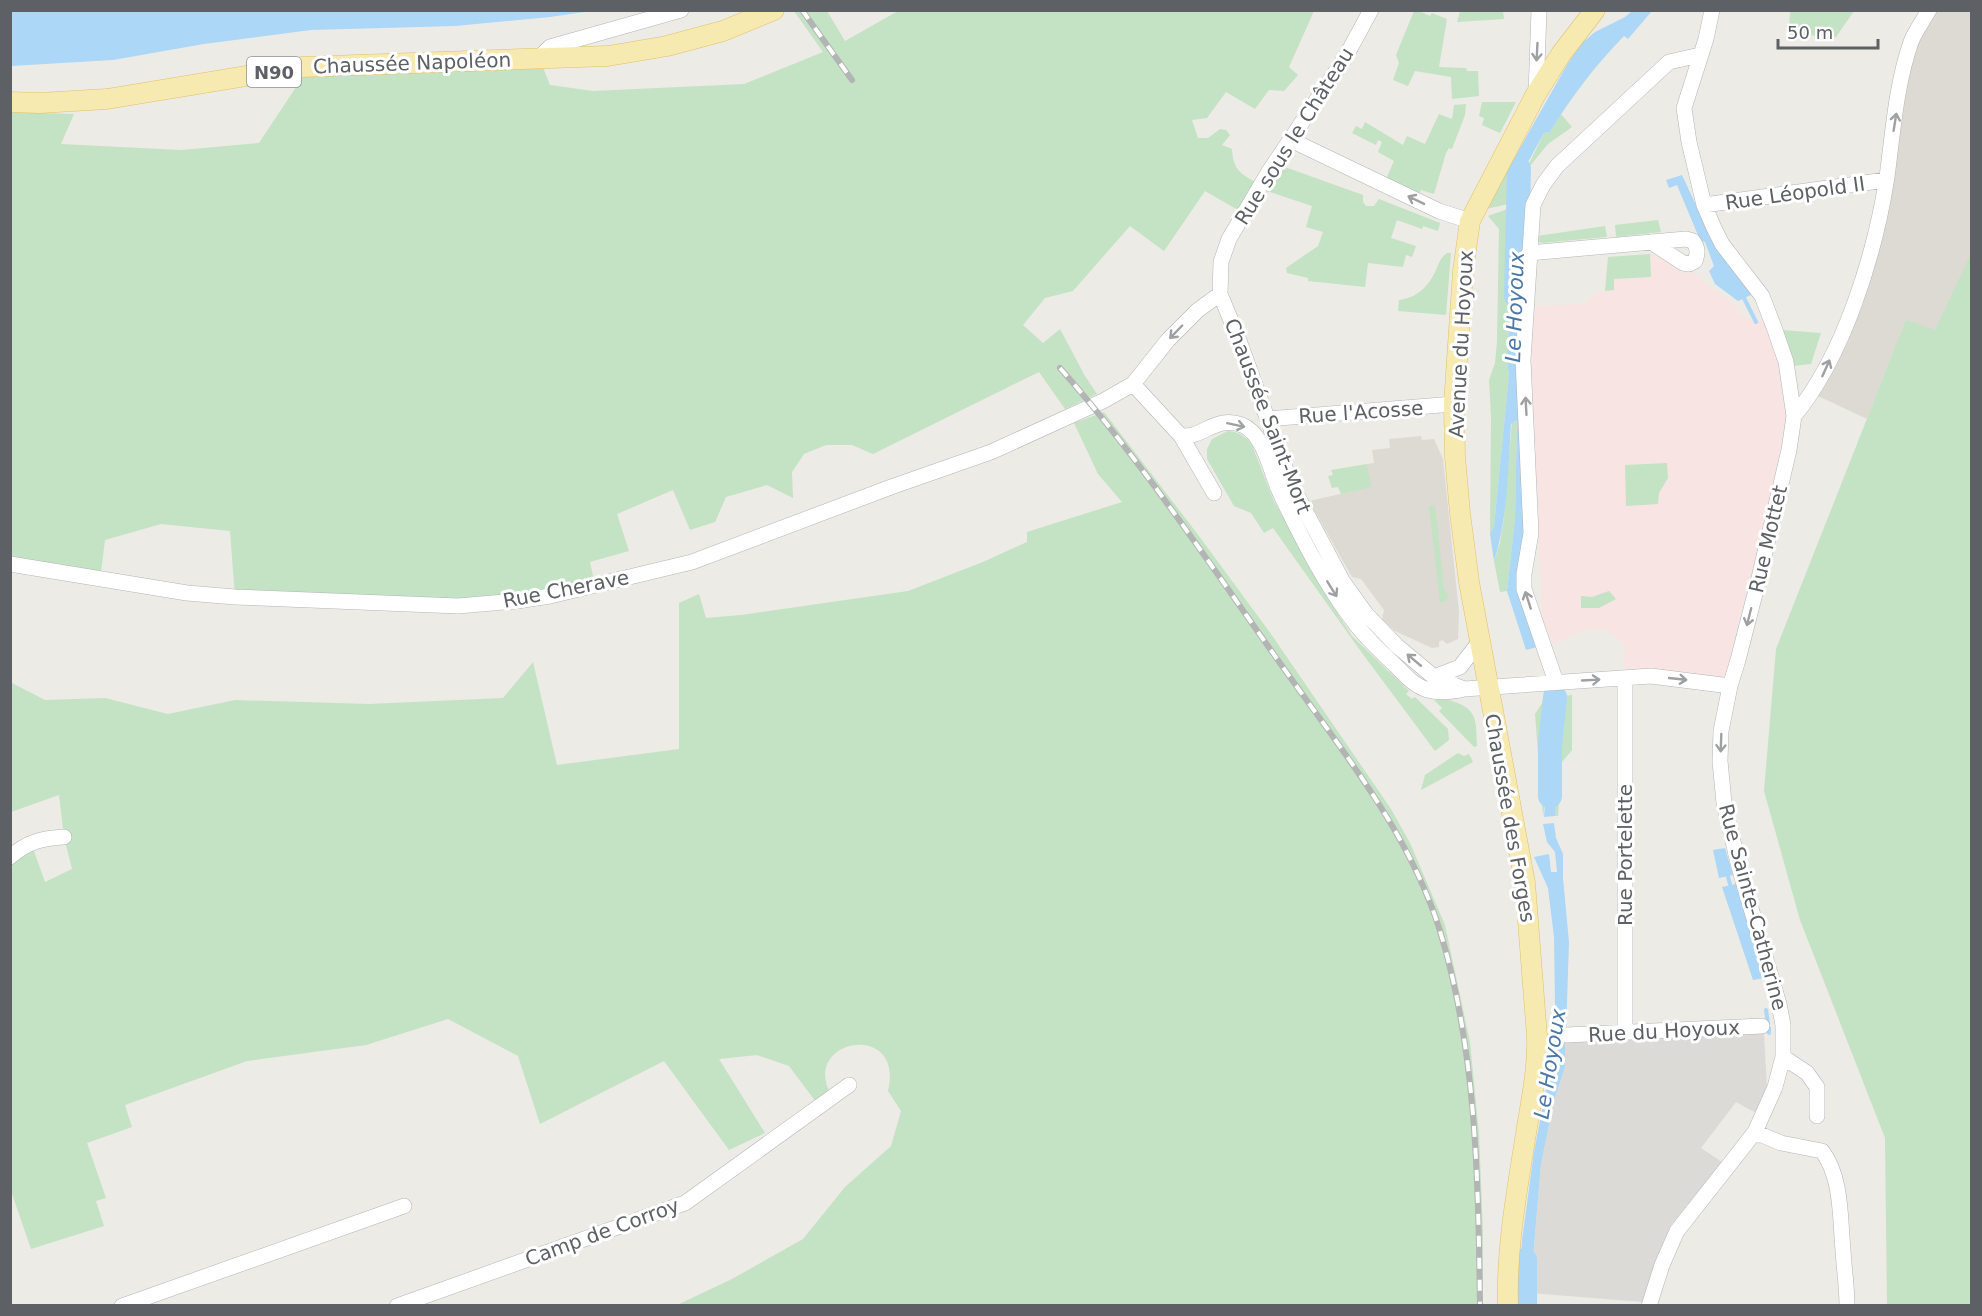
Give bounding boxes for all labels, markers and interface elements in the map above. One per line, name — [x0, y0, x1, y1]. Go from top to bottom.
scale bar — [1778, 12, 1878, 50]
text: 50 m — [1787, 22, 1833, 43]
one-way arrow — [1532, 42, 1543, 62]
street label: Rue sous le Château — [1230, 43, 1358, 229]
street label: Chaussée Napoléon — [312, 48, 512, 78]
road number: N90 — [247, 57, 301, 87]
one-way arrow — [1889, 113, 1900, 133]
street label: Rue Léopold II — [1724, 171, 1866, 215]
one-way arrow — [1407, 194, 1425, 205]
street label: Avenue du Hoyoux — [1444, 249, 1478, 439]
water label: Le Hoyoux — [1501, 251, 1529, 363]
street label: Chaussée Saint-Mort — [1220, 315, 1316, 517]
one-way arrow — [1170, 324, 1184, 339]
one-way arrow — [1821, 360, 1833, 378]
street label: Rue l'Acosse — [1298, 396, 1424, 428]
one-way arrow — [1520, 397, 1531, 417]
one-way arrow — [1226, 420, 1245, 431]
street label: Rue Mottet — [1744, 483, 1792, 595]
street label: Rue Cherave — [501, 565, 631, 613]
one-way arrow — [1326, 580, 1339, 597]
one-way arrow — [1522, 591, 1533, 610]
one-way arrow — [1743, 607, 1755, 626]
one-way arrow — [1406, 654, 1422, 667]
one-way arrow — [1667, 674, 1687, 685]
one-way arrow — [1580, 675, 1600, 686]
street label: Chaussée des Forges — [1480, 712, 1540, 924]
one-way arrow — [1715, 733, 1726, 753]
street label: Rue Portelette — [1613, 784, 1637, 926]
street label: Rue Sainte-Catherine — [1714, 801, 1792, 1013]
water label: Le Hoyoux — [1529, 1007, 1571, 1121]
street label: Rue du Hoyoux — [1588, 1015, 1741, 1047]
street label: Camp de Corroy — [522, 1193, 682, 1271]

